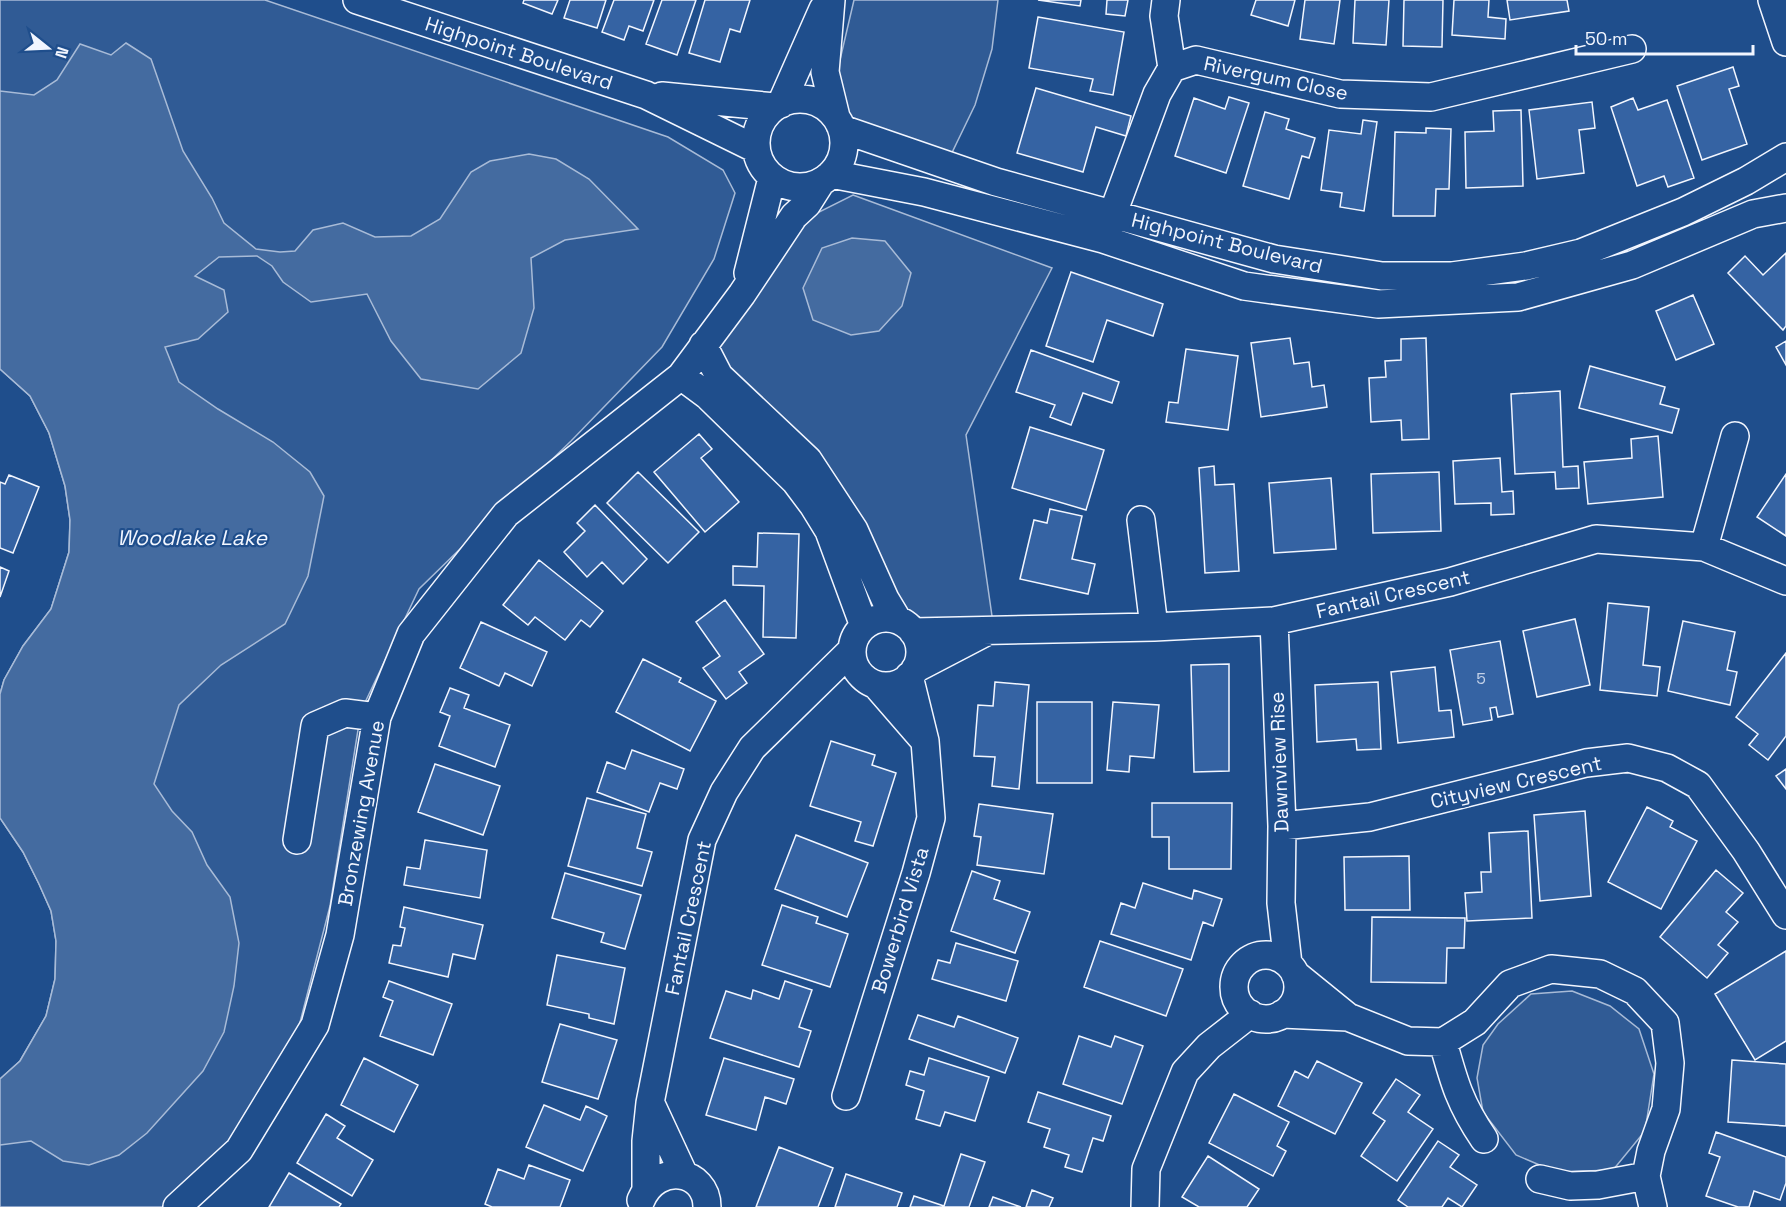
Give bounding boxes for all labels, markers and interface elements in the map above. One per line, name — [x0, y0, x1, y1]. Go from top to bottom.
street label: Highpoint Boulevard — [422, 10, 616, 96]
north arrow — [18, 18, 78, 78]
scale bar — [1576, 18, 1753, 56]
text: 50 m — [1585, 27, 1627, 50]
text: N — [50, 44, 73, 61]
street label: Rivergum Close — [1201, 50, 1351, 106]
street label: Highpoint Boulevard — [1129, 207, 1325, 279]
water label: Woodlake Lake — [117, 524, 269, 551]
street label: Fantail Crescent — [1314, 564, 1472, 624]
house number: 5 — [1476, 668, 1486, 689]
street label: Dawnview Rise — [1264, 691, 1294, 833]
street label: Bronzewing Avenue — [332, 718, 390, 908]
street label: Cityview Crescent — [1428, 750, 1604, 814]
street label: Fantail Crescent — [659, 838, 717, 998]
street label: Bowerbird Vista — [865, 844, 935, 996]

